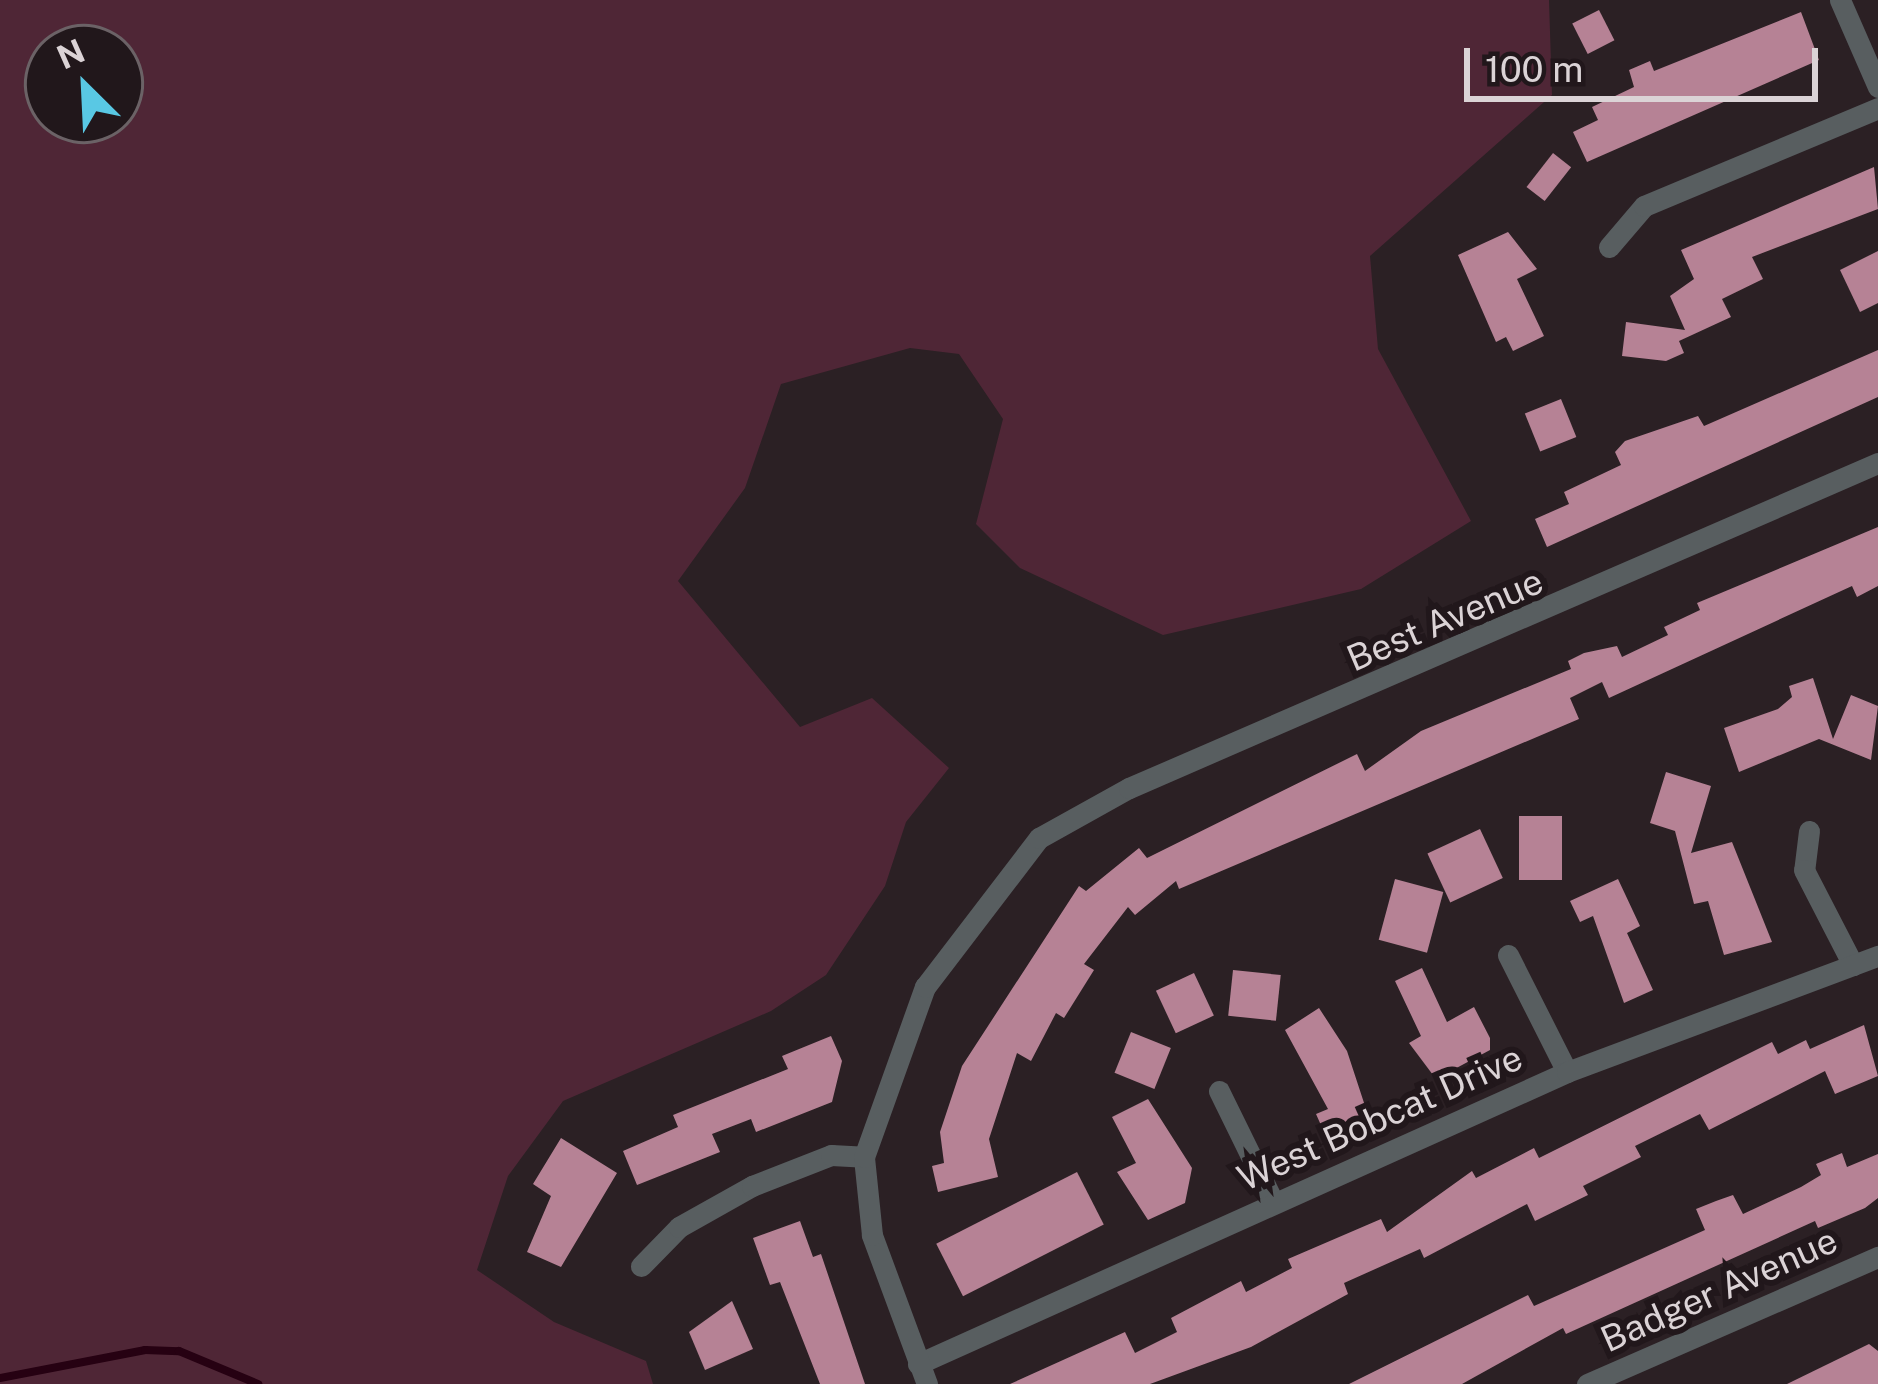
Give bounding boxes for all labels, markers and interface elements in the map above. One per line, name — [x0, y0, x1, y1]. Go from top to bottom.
north arrow — [24, 24, 144, 144]
scale bar — [1470, 24, 1824, 98]
text: N — [51, 31, 90, 76]
text: 100 m — [1485, 48, 1583, 90]
street label: Best Avenue — [1340, 559, 1550, 681]
street label: West Bobcat Drive — [1231, 1036, 1529, 1200]
street label: Badger Avenue — [1594, 1219, 1844, 1361]

